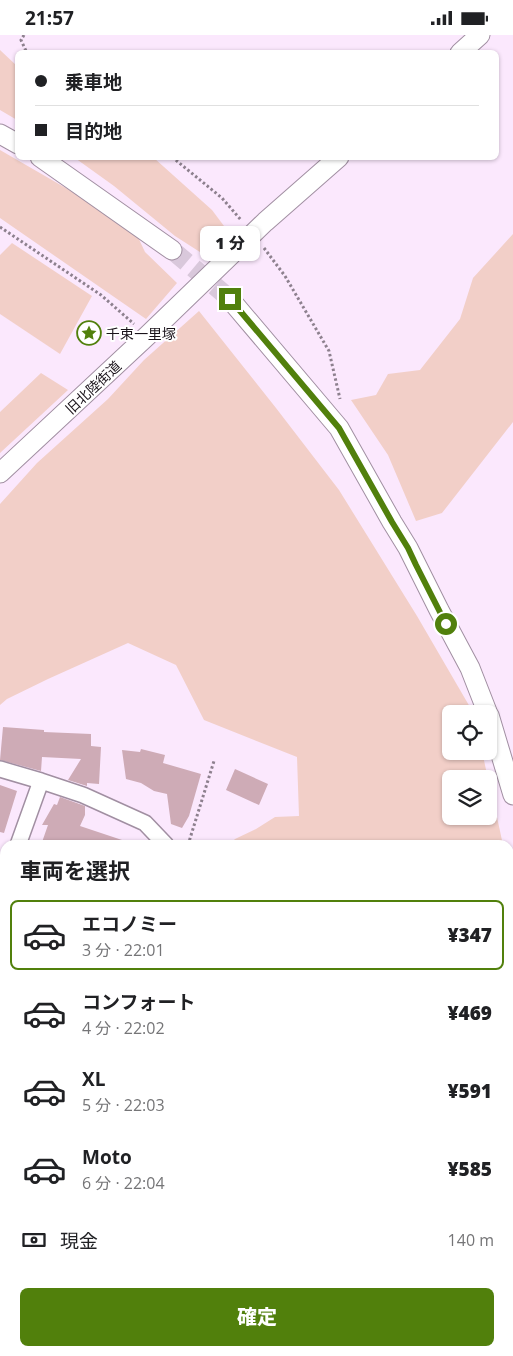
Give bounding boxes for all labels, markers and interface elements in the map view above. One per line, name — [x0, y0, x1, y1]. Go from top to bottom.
text: 21:57 — [25, 5, 74, 31]
text: 乗車地 — [65, 69, 122, 95]
text: 目的地 — [65, 118, 122, 144]
callout: 1 分 — [200, 227, 260, 261]
text: 1 分 — [215, 232, 245, 254]
route end — [219, 288, 241, 310]
place icon: 千束一里塚 — [76, 320, 102, 346]
place label: 千束一里塚 — [106, 324, 176, 343]
street label: 旧北陸街道 — [61, 356, 125, 418]
route start — [435, 613, 457, 635]
map controls — [442, 705, 497, 825]
button: locate — [442, 705, 497, 760]
button: layers — [442, 770, 497, 825]
text: 車両を選択 — [20, 855, 130, 885]
text: エコノミー — [82, 911, 177, 937]
icon: car — [22, 913, 67, 958]
text: ¥347 — [447, 922, 492, 948]
text: 3 分 · 22:01 — [82, 939, 165, 961]
text: コンフォート — [82, 989, 195, 1015]
icon: car — [22, 991, 67, 1036]
text: ¥469 — [447, 1000, 492, 1026]
text: 4 分 · 22:02 — [82, 1017, 165, 1039]
text: XL — [82, 1066, 105, 1092]
icon: car — [22, 1069, 67, 1114]
text: ¥591 — [447, 1078, 492, 1104]
text: 5 分 · 22:03 — [82, 1094, 165, 1116]
text: Moto — [82, 1144, 132, 1170]
icon: car — [22, 1147, 67, 1192]
text: ¥585 — [447, 1156, 492, 1182]
text: 6 分 · 22:04 — [82, 1172, 165, 1194]
icon: cash — [20, 1226, 48, 1254]
text: 現金 — [60, 1228, 98, 1254]
text: 140 m — [448, 1229, 494, 1251]
button: 確定 — [20, 1288, 494, 1346]

